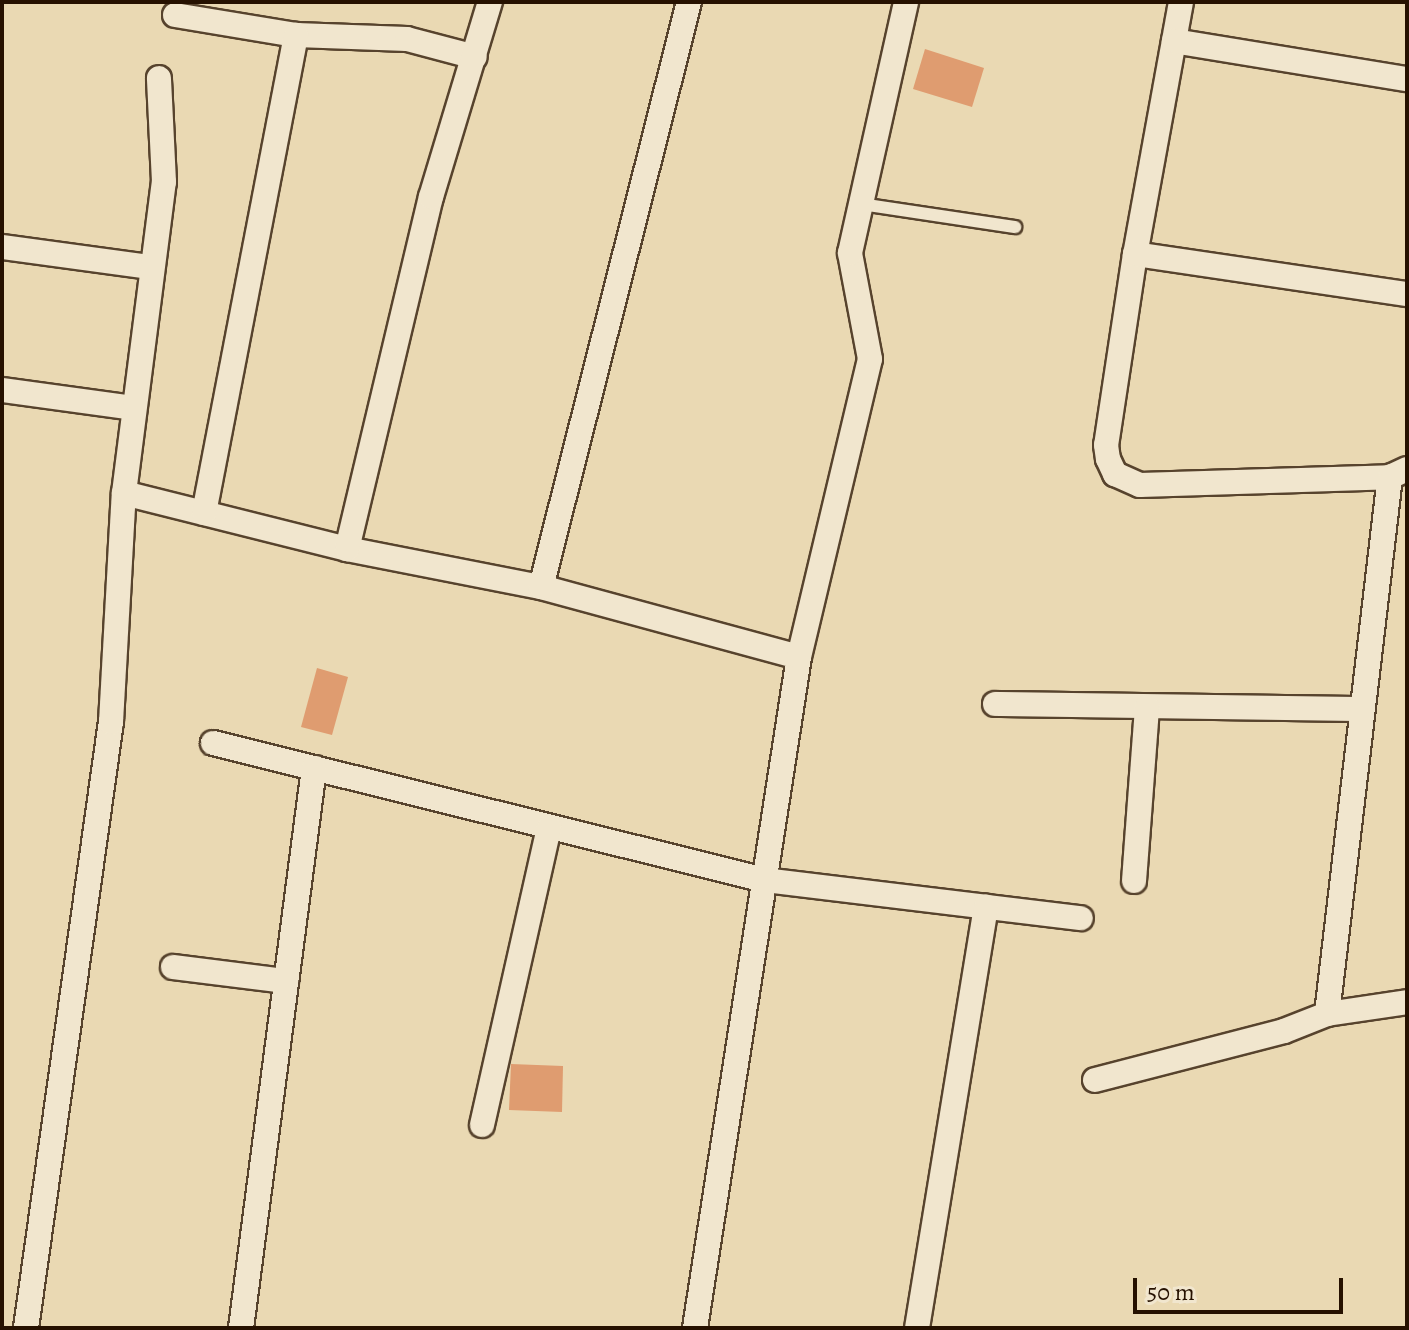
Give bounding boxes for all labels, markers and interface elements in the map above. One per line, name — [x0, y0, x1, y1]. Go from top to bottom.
scale bar — [1137, 1262, 1347, 1312]
text: 50 m — [1147, 1276, 1195, 1308]

